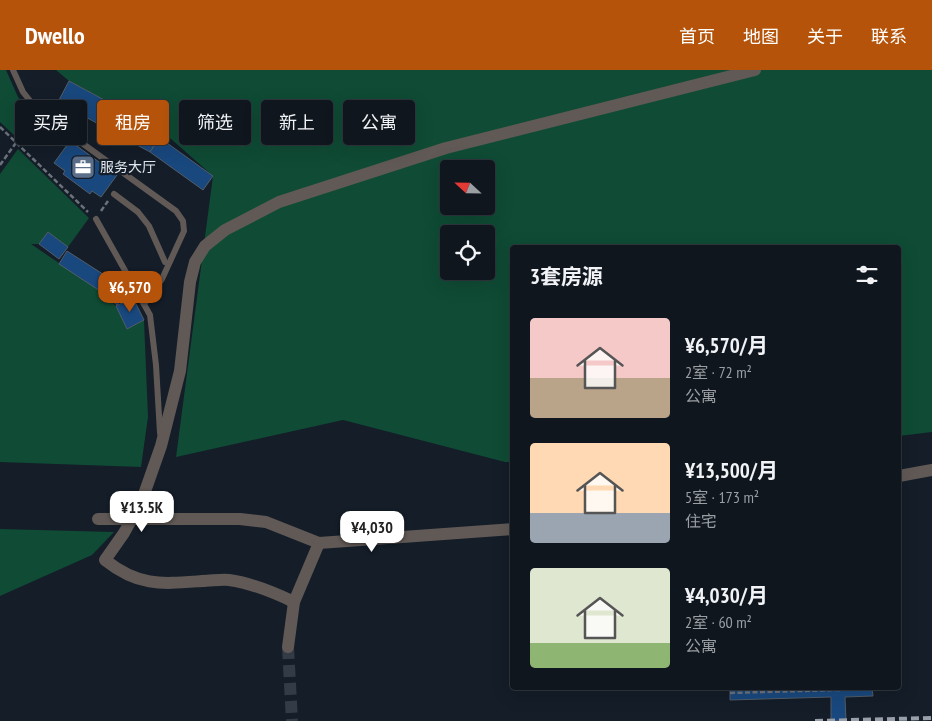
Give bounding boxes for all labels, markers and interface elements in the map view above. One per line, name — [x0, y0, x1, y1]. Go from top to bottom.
text: Dwello — [25, 20, 85, 51]
text: 首页 — [679, 25, 715, 48]
text: 地图 — [743, 25, 779, 48]
text: 关于 — [807, 25, 843, 48]
text: 联系 — [871, 25, 907, 48]
chip: 买房 — [15, 100, 87, 145]
chip: 租房 — [97, 100, 169, 145]
chip: 筛选 — [179, 100, 251, 145]
chip: 新上 — [261, 100, 333, 145]
chip: 公寓 — [343, 100, 415, 145]
office icon: 服务大厅 — [70, 154, 96, 180]
place label: 服务大厅 — [100, 158, 156, 176]
north arrow — [440, 160, 495, 215]
map controls — [440, 160, 495, 280]
button: locate — [440, 225, 495, 280]
icon: filters — [853, 261, 881, 289]
text: 3套房源 — [530, 263, 603, 290]
pin: ¥6,570 — [89, 270, 171, 313]
text: ¥6,570 — [109, 277, 151, 297]
text: ¥6,570/月 — [685, 332, 768, 359]
icon: home — [570, 338, 630, 398]
text: 2室 · 72 m² — [685, 362, 752, 382]
text: 公寓 — [685, 386, 717, 406]
text: ¥13,500/月 — [685, 457, 778, 484]
icon: home — [570, 463, 630, 523]
text: 5室 · 173 m² — [685, 487, 759, 507]
pin: ¥13.5K — [101, 490, 183, 533]
text: ¥13.5K — [121, 497, 163, 517]
pin: ¥4,030 — [331, 510, 413, 553]
text: 住宅 — [685, 511, 717, 531]
text: ¥4,030 — [351, 517, 393, 537]
text: ¥4,030/月 — [685, 582, 768, 609]
icon: home — [570, 588, 630, 648]
text: 2室 · 60 m² — [685, 612, 752, 632]
text: 公寓 — [685, 636, 717, 656]

